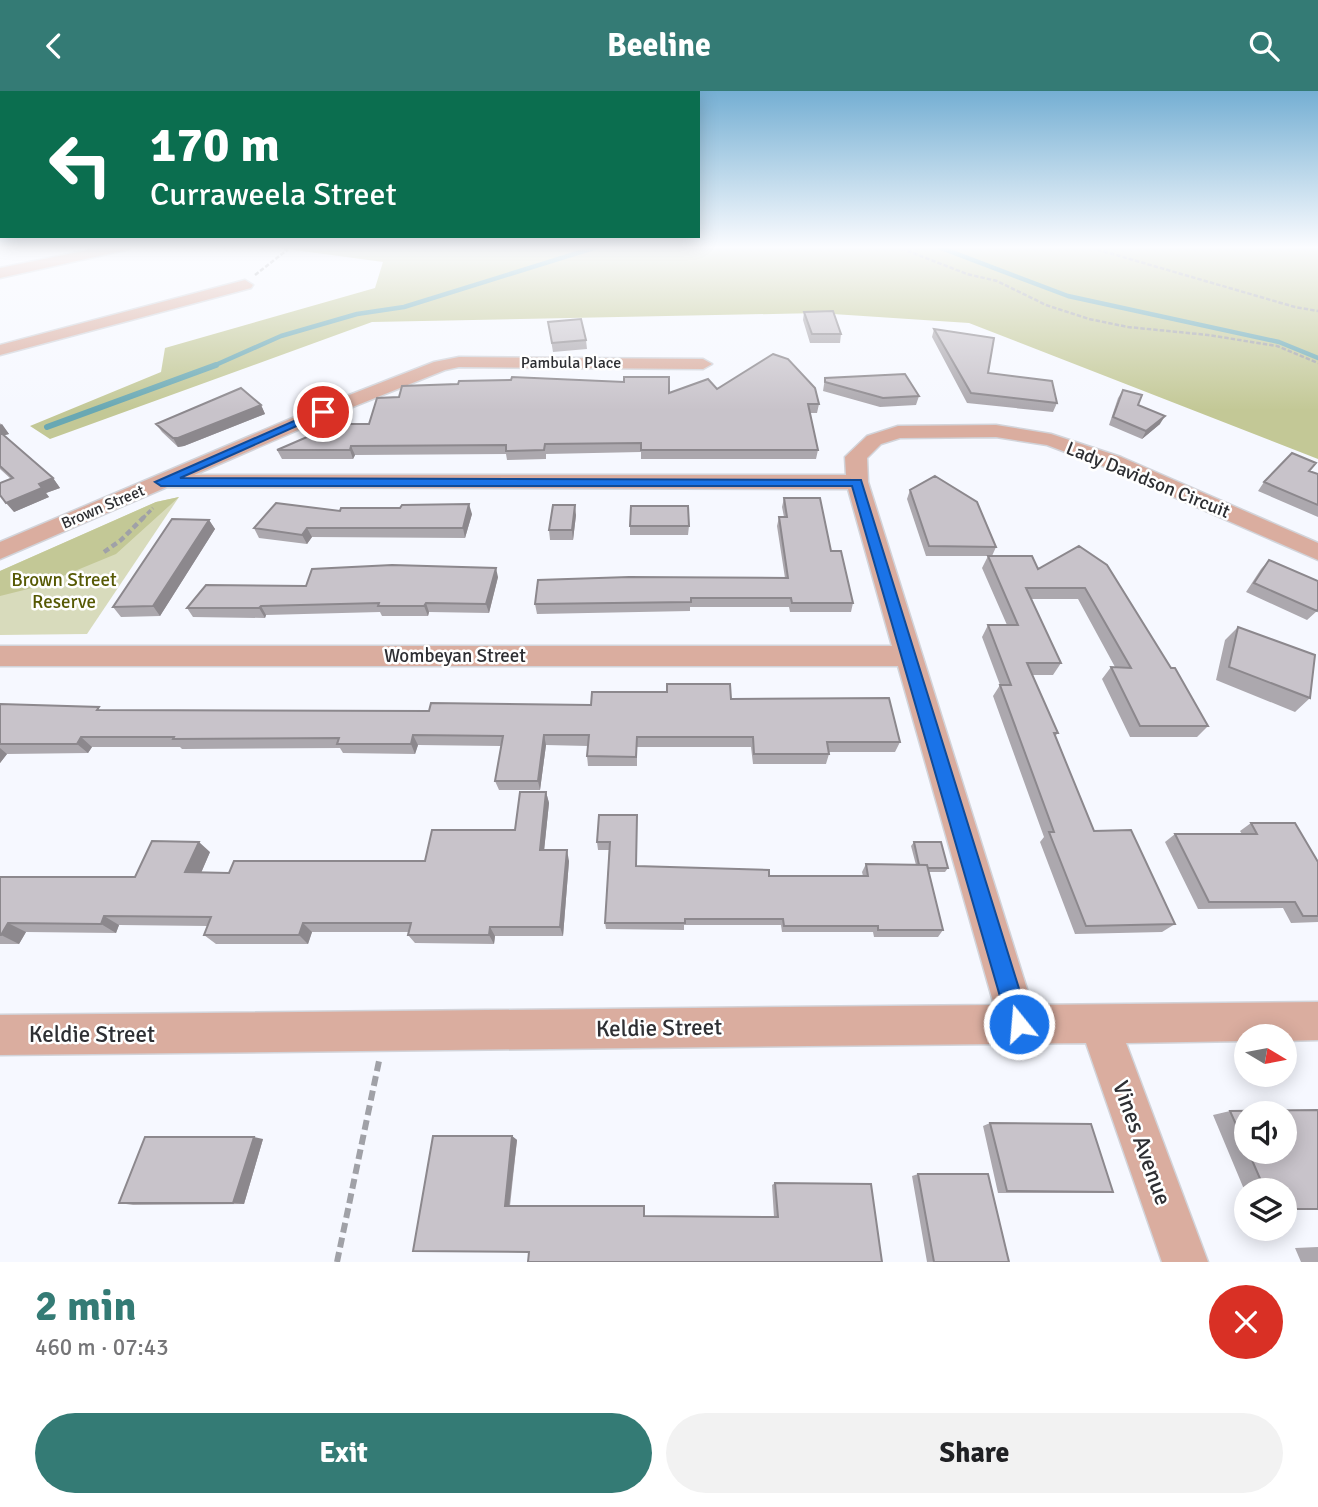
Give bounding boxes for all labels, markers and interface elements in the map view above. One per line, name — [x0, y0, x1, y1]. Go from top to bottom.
text: Beeline — [607, 26, 711, 65]
icon: back — [35, 27, 73, 65]
icon: search — [1245, 27, 1283, 65]
text: 170 m — [150, 115, 280, 175]
icon: left — [35, 119, 126, 210]
text: Curraweela Street — [150, 175, 397, 214]
street label: Pambula Place — [521, 353, 621, 373]
pin — [293, 382, 353, 442]
icon: arrive — [304, 393, 342, 431]
street label: Lady Davidson Circuit — [1063, 436, 1234, 524]
street label: Brown Street — [58, 480, 148, 534]
park label: Brown Street Reserve — [11, 568, 117, 614]
street label: Wombeyan Street — [384, 644, 526, 668]
position arrow — [982, 987, 1056, 1061]
street label: Keldie Street — [596, 1012, 722, 1044]
street label: Keldie Street — [29, 1020, 155, 1049]
north arrow — [1234, 1024, 1297, 1087]
map controls — [1234, 1024, 1297, 1241]
street label: Vines Avenue — [1106, 1077, 1178, 1209]
button: sound — [1234, 1101, 1297, 1164]
button: layers — [1234, 1178, 1297, 1241]
text: 2 min — [35, 1281, 136, 1332]
button: close — [1209, 1285, 1283, 1359]
text: 460 m · 07:43 — [35, 1333, 169, 1362]
button: Exit — [35, 1413, 652, 1493]
button: Share — [666, 1413, 1283, 1493]

